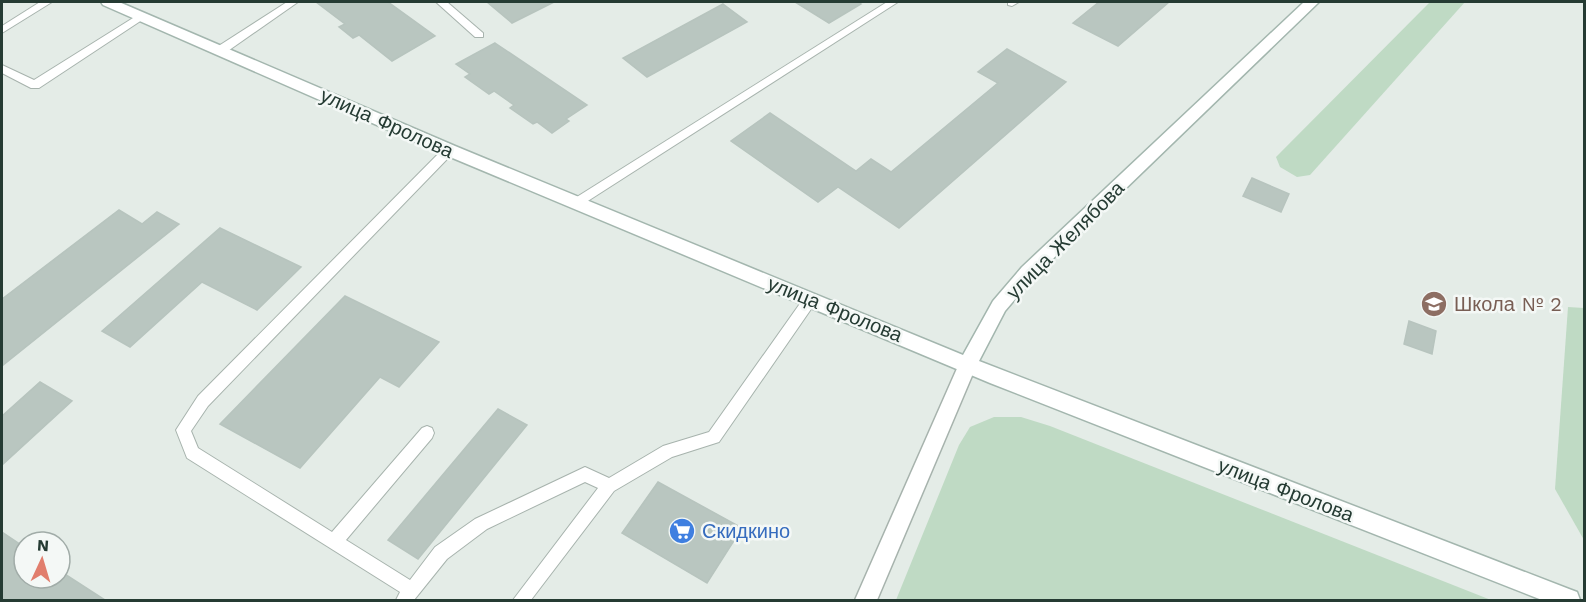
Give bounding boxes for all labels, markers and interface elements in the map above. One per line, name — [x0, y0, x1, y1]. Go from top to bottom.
street label: улица Фролова — [317, 83, 458, 163]
street label: улица Желябова — [1001, 175, 1130, 304]
street label: улица Фролова — [764, 271, 907, 347]
school or university icon: Школа № 2 — [1419, 289, 1449, 319]
place label: Школа № 2 — [1454, 292, 1562, 316]
street label: улица Фролова — [1215, 453, 1358, 527]
supermarket icon: Скидкино — [667, 516, 697, 546]
place label: Скидкино — [702, 519, 790, 543]
north arrow — [12, 530, 72, 590]
text: N — [36, 536, 50, 555]

